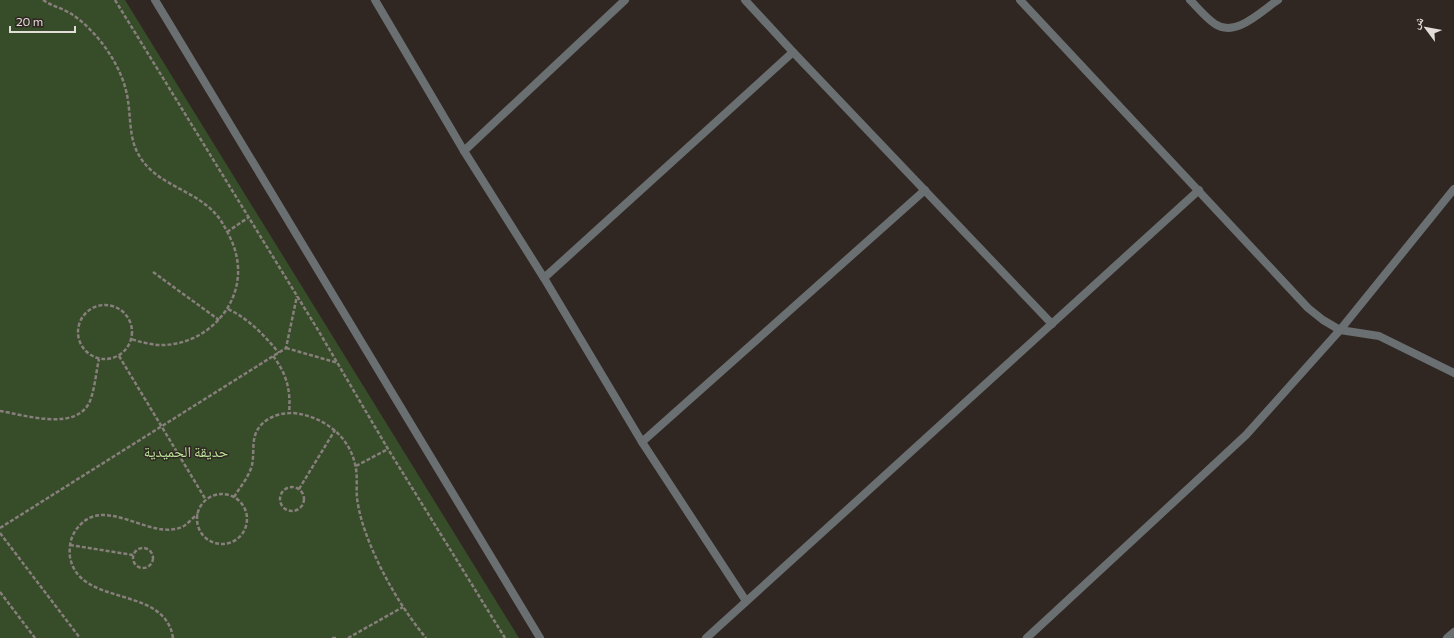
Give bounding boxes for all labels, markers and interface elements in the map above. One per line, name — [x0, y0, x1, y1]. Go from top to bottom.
scale bar — [10, 8, 75, 34]
north arrow — [1406, 8, 1446, 48]
text: 20 m — [16, 14, 43, 28]
text: ش — [1408, 14, 1428, 32]
park label: حديقة الحميدية — [144, 442, 229, 460]

